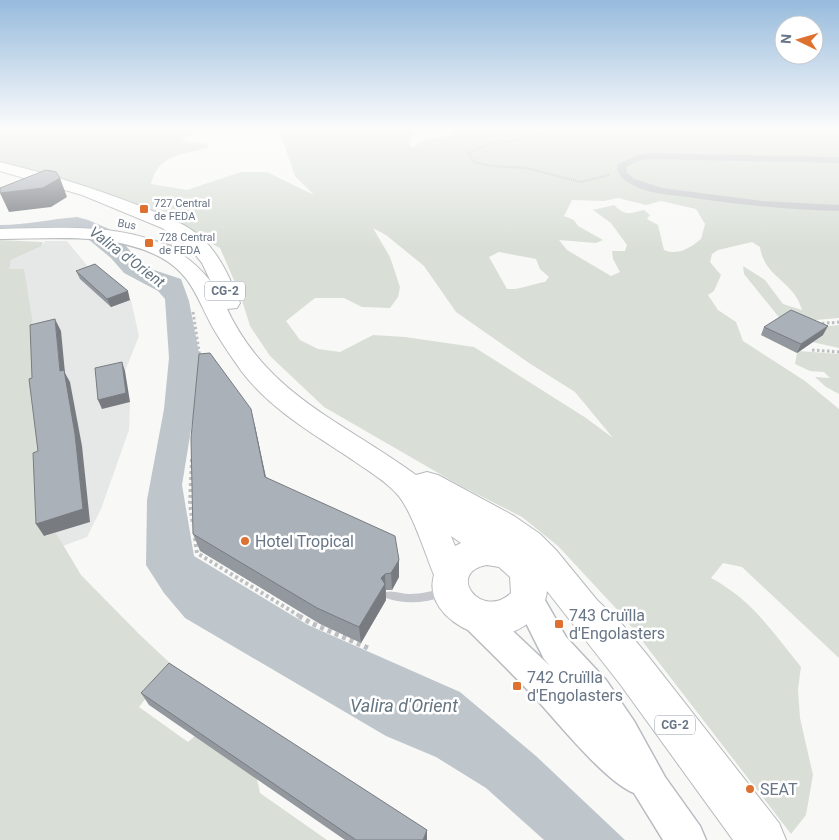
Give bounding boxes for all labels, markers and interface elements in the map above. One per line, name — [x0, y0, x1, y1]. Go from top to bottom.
north arrow — [774, 15, 824, 65]
text: N — [778, 33, 794, 44]
place label: 727 Central de FEDA — [154, 197, 210, 223]
marker: 727 Central de FEDA — [138, 203, 150, 215]
street label: Bus — [117, 216, 138, 233]
water label: Valira d'Orient — [86, 223, 169, 291]
place label: 728 Central de FEDA — [159, 231, 215, 257]
marker: 728 Central de FEDA — [143, 237, 155, 249]
road number: CG-2 — [205, 282, 245, 300]
place label: Hotel Tropical — [255, 532, 354, 551]
marker: Hotel Tropical — [239, 535, 251, 547]
place label: 743 Cruïlla d'Engolasters — [569, 606, 665, 643]
marker: 743 Cruïlla d'Engolasters — [553, 618, 565, 630]
place label: 742 Cruïlla d'Engolasters — [527, 668, 623, 705]
marker: 742 Cruïlla d'Engolasters — [511, 680, 523, 692]
water label: Valira d'Orient — [350, 695, 458, 716]
road number: CG-2 — [655, 716, 695, 734]
place label: SEAT — [760, 780, 798, 799]
marker: SEAT — [744, 783, 756, 795]

